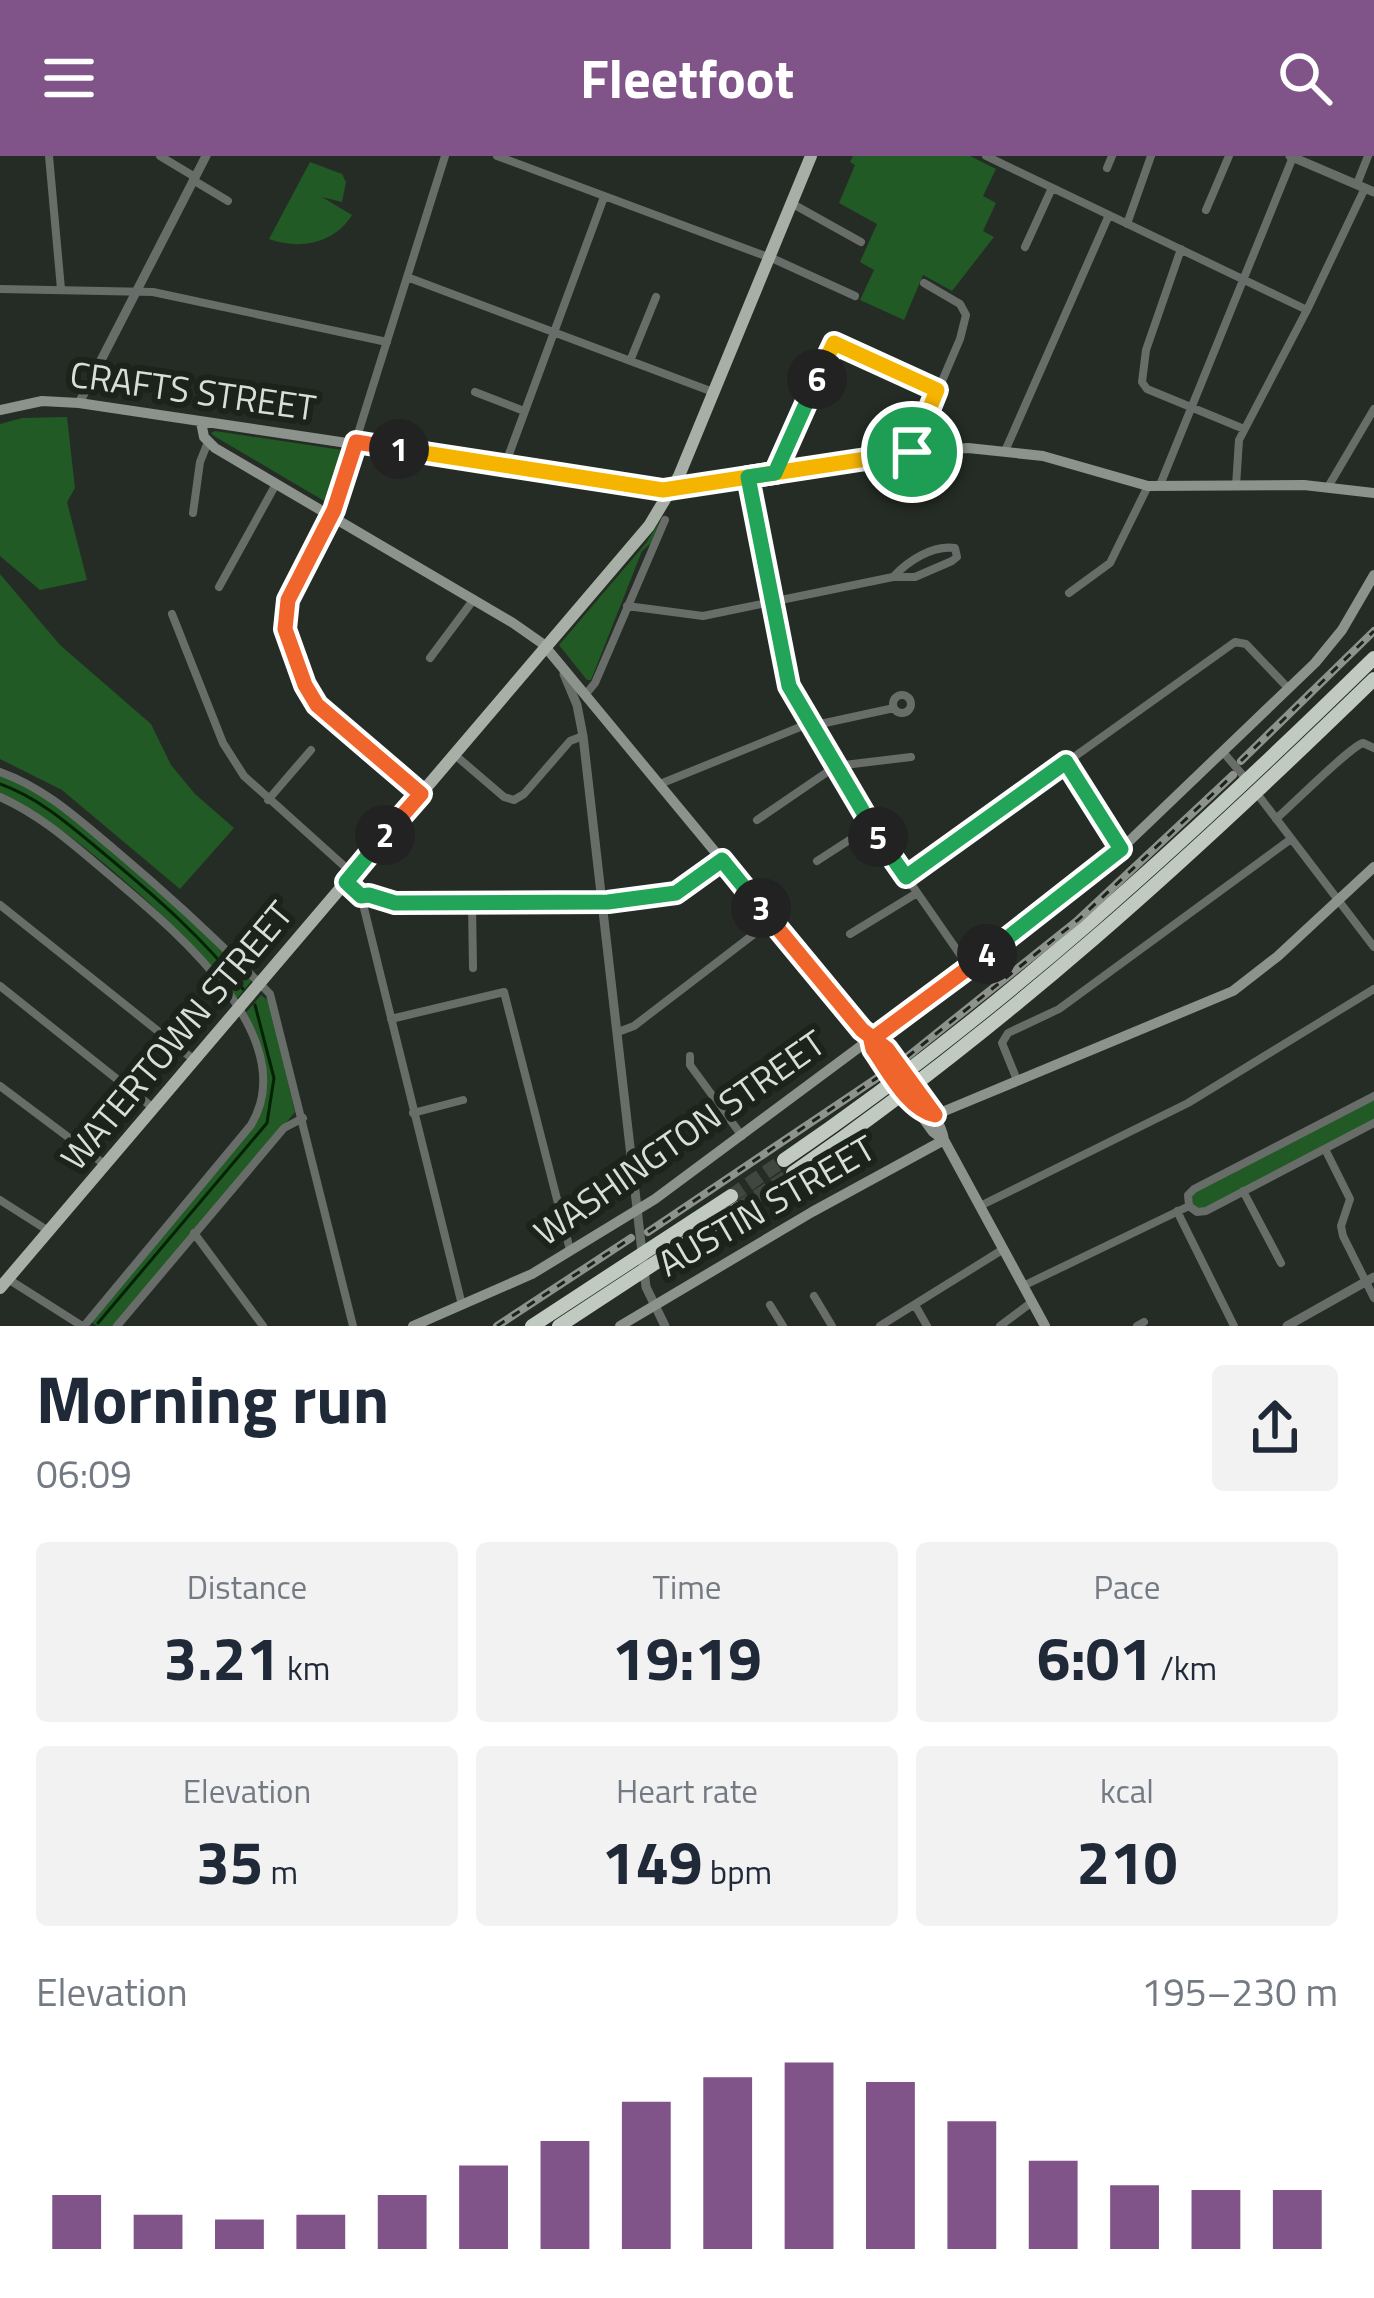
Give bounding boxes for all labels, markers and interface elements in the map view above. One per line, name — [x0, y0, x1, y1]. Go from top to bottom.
text: Fleetfoot — [580, 37, 794, 119]
icon: menu — [36, 45, 102, 111]
icon: search — [1272, 45, 1338, 111]
street label: CRAFTS STREET — [67, 346, 320, 434]
pin: 6 — [787, 349, 847, 409]
text: 6 — [808, 354, 826, 404]
pin — [861, 401, 963, 503]
pin: 1 — [369, 419, 429, 479]
icon: arrive — [879, 419, 945, 485]
text: 1 — [390, 424, 408, 474]
pin: 2 — [355, 805, 415, 865]
pin: 5 — [848, 807, 908, 867]
text: 2 — [376, 810, 394, 860]
text: 5 — [869, 812, 887, 862]
pin: 3 — [731, 878, 791, 938]
text: 3 — [752, 883, 770, 933]
street label: WATERTOWN STREET — [47, 888, 305, 1182]
pin: 4 — [957, 924, 1017, 984]
text: 4 — [978, 929, 996, 979]
street label: WASHINGTON STREET — [522, 1015, 836, 1258]
street label: AUSTIN STREET — [647, 1120, 885, 1290]
text: Morning run — [36, 1348, 389, 1449]
button: share — [1212, 1365, 1338, 1491]
text: 06:09 — [36, 1444, 132, 1503]
text: Distance — [187, 1562, 307, 1612]
text: Time — [653, 1562, 721, 1612]
text: Pace — [1094, 1562, 1160, 1612]
text: 3.21 — [164, 1612, 280, 1703]
text: 19:19 — [612, 1612, 762, 1703]
text: 6:01 — [1037, 1612, 1153, 1703]
text: km — [280, 1643, 330, 1693]
text: /km — [1153, 1643, 1217, 1693]
text: Elevation — [183, 1766, 311, 1816]
text: Heart rate — [616, 1766, 758, 1816]
text: kcal — [1100, 1766, 1154, 1816]
text: 35 — [196, 1816, 263, 1907]
text: 149 — [602, 1816, 703, 1907]
text: 210 — [1077, 1816, 1177, 1907]
text: m — [263, 1847, 298, 1897]
text: bpm — [703, 1847, 772, 1897]
text: Elevation — [36, 1962, 188, 2021]
text: 195–230 m — [1141, 1962, 1338, 2021]

